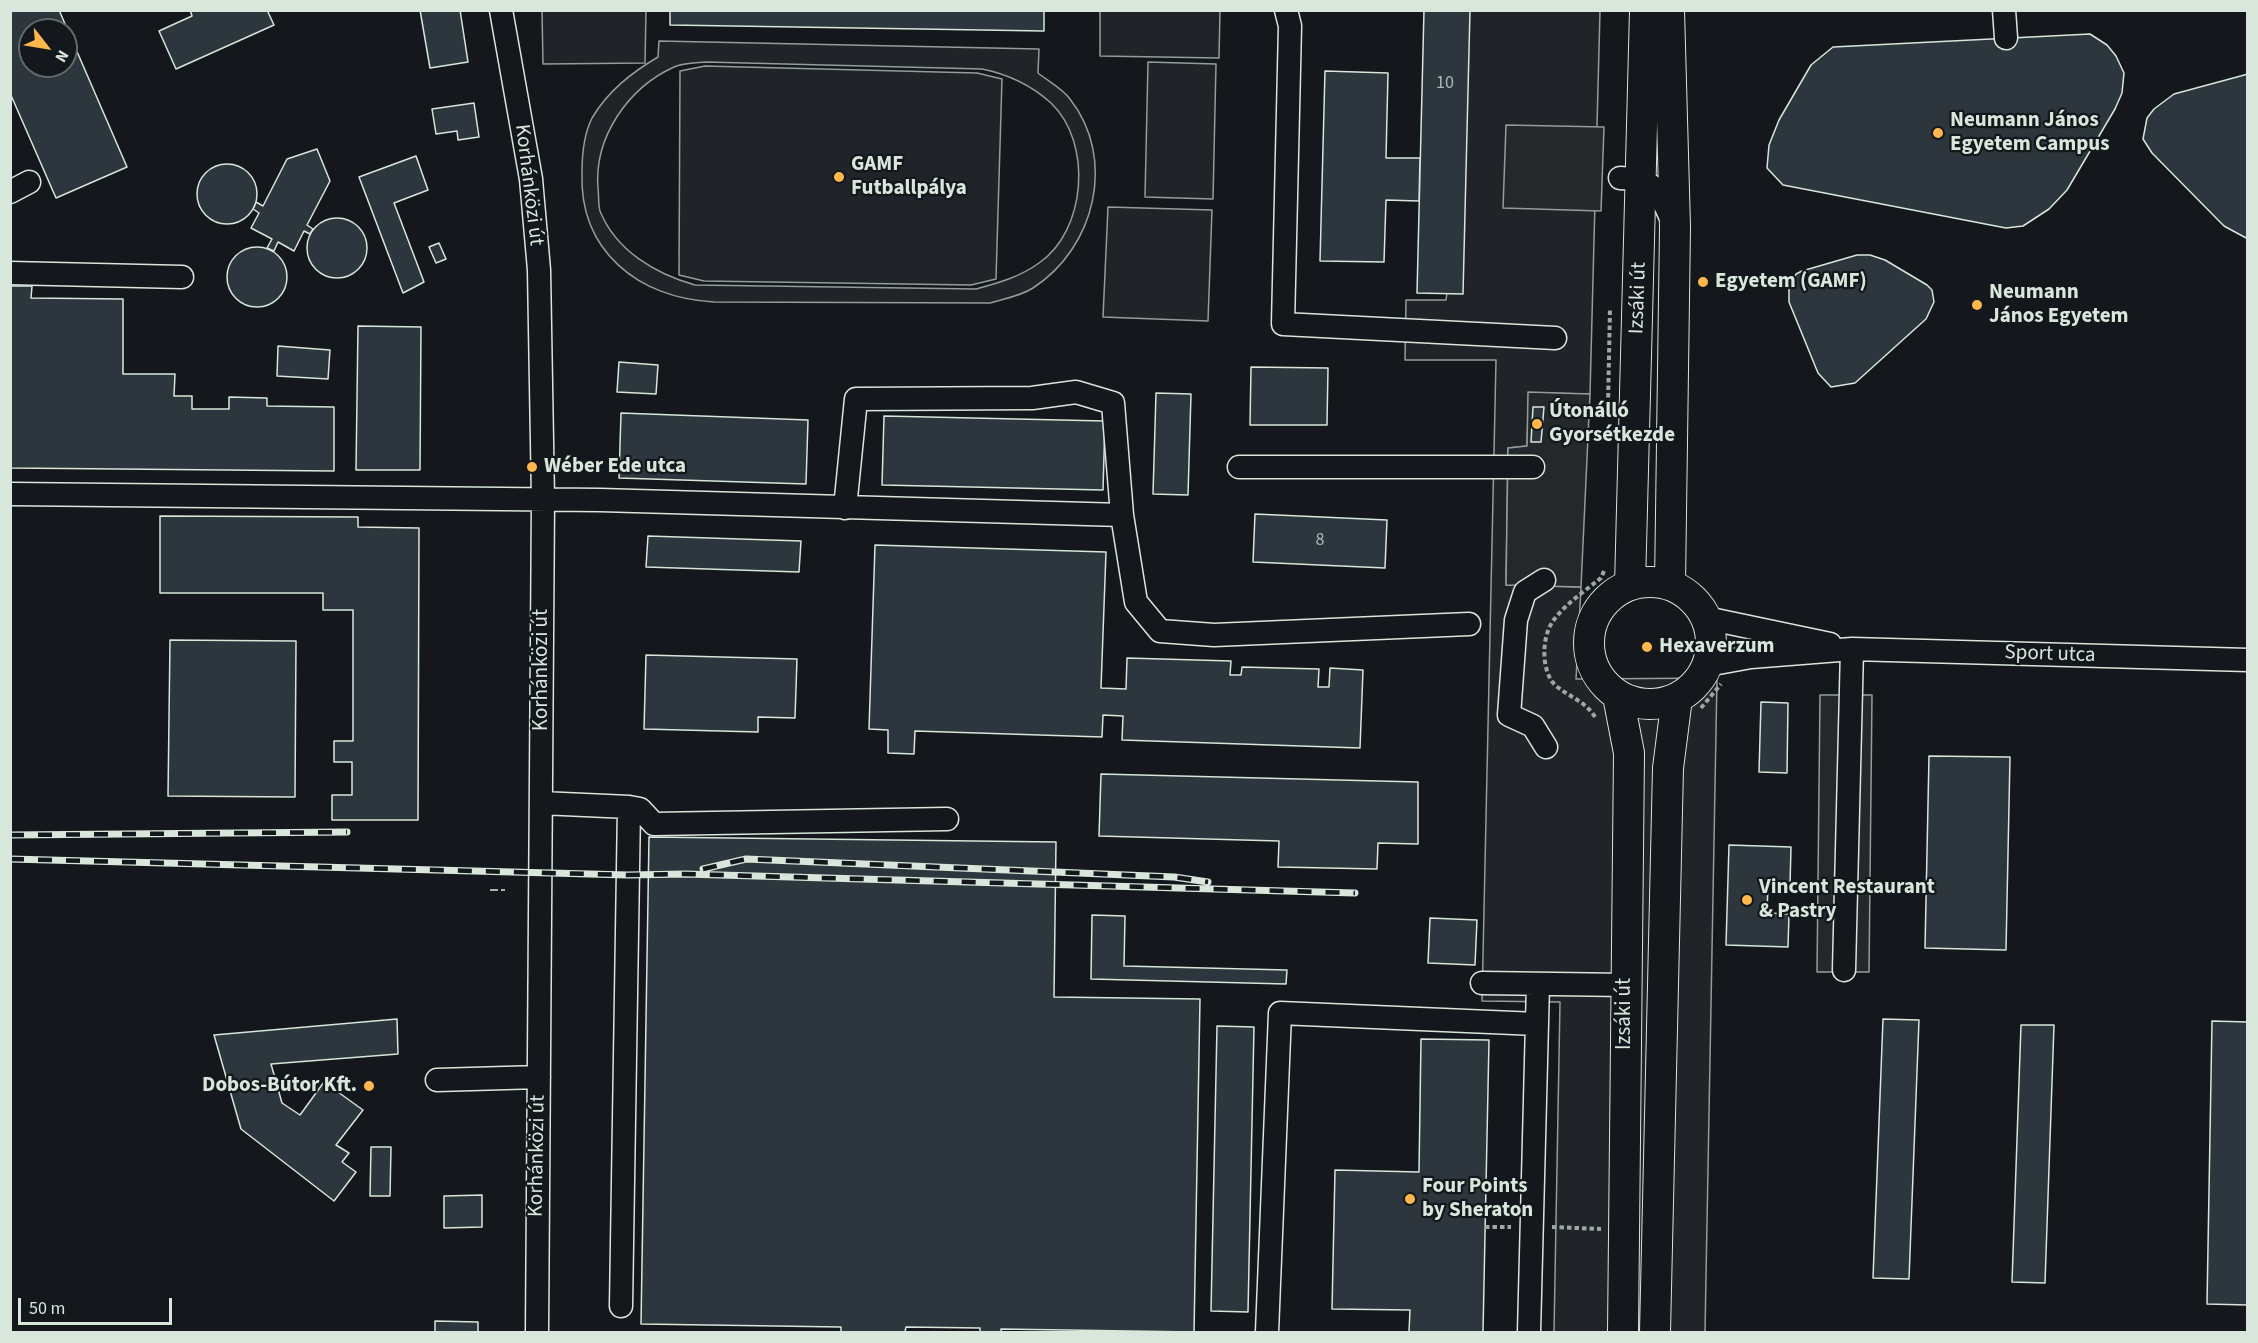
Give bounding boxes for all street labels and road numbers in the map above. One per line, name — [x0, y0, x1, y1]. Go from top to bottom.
street label: Korhánközi út — [508, 123, 548, 247]
street label: Izsáki út — [1625, 262, 1653, 334]
street label: Korhánközi út — [529, 609, 555, 731]
street label: Sport utca — [2004, 641, 2096, 669]
street label: Izsáki út — [1612, 978, 1638, 1050]
street label: Korhánközi út — [524, 1095, 552, 1217]

